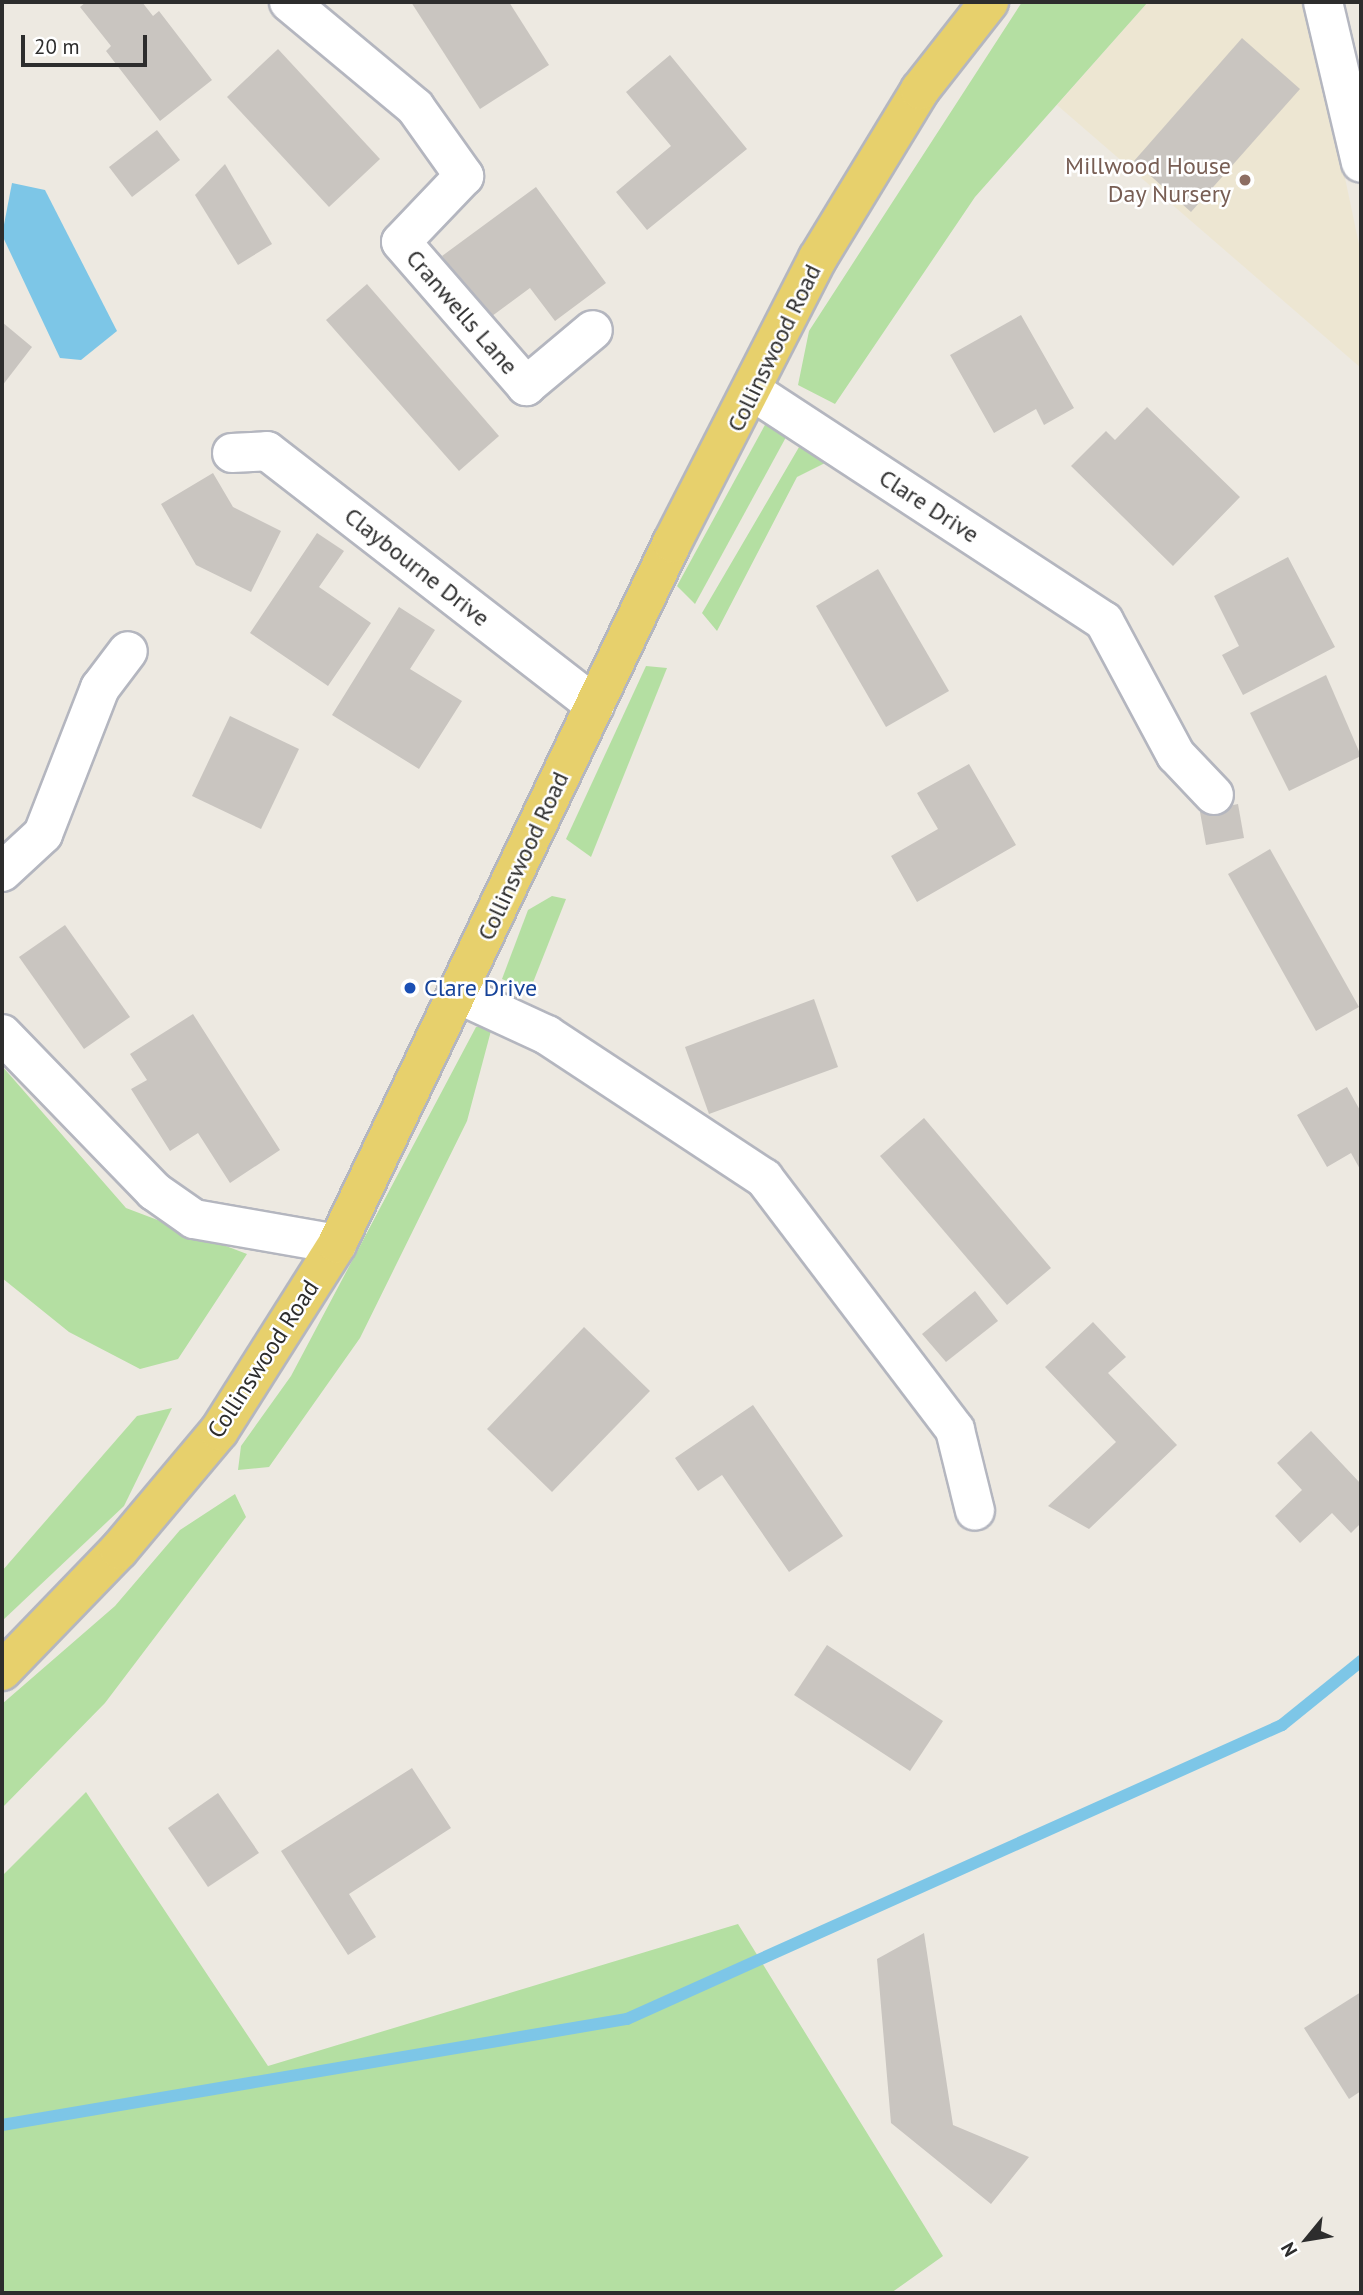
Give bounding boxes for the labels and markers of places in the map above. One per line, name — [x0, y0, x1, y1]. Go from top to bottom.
place label: Millwood House Day Nursery — [1065, 152, 1231, 208]
marker: Millwood House Day Nursery — [1237, 172, 1253, 188]
place label: Clare Drive — [424, 974, 537, 1002]
marker: Clare Drive — [402, 980, 418, 996]

